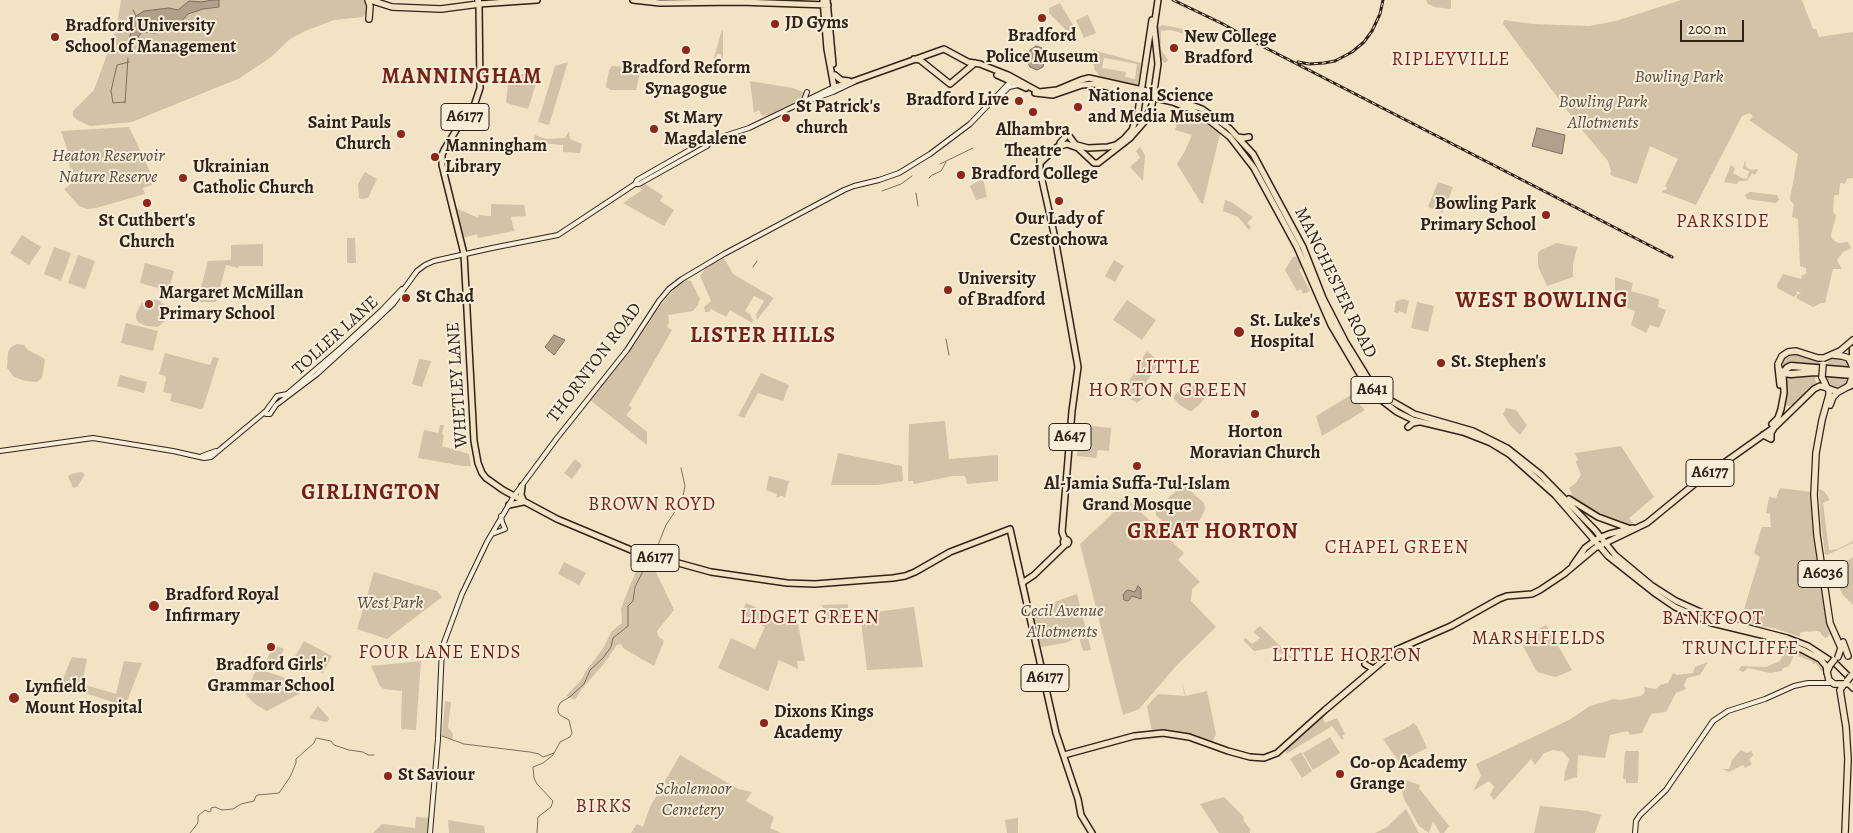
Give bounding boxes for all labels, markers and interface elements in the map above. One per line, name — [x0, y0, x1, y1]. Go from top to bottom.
scale bar — [1683, 10, 1747, 42]
marker: Bradford Police Museum — [1036, 12, 1048, 24]
place label: JD Gyms — [785, 13, 849, 35]
place label: Bradford University School of Management — [65, 16, 236, 58]
marker: JD Gyms — [769, 18, 781, 30]
text: 200 m — [1688, 19, 1727, 39]
place label: Bradford Police Museum — [985, 26, 1099, 68]
place label: New College Bradford — [1184, 27, 1277, 70]
marker: Bradford University School of Management — [49, 31, 61, 43]
marker: New College Bradford — [1168, 42, 1180, 54]
marker: Bradford Reform Synagogue — [680, 44, 692, 56]
district label: RIPLEYVILLE — [1390, 49, 1512, 71]
place label: Bradford Reform Synagogue — [621, 58, 751, 100]
district label: MANNINGHAM — [380, 65, 544, 91]
park label: Bowling Park — [1634, 67, 1724, 89]
place label: National Science and Media Museum — [1088, 86, 1235, 128]
place label: Bradford Live — [906, 90, 1009, 112]
park label: Bowling Park Allotments — [1558, 92, 1648, 134]
marker: Bradford Live — [1013, 95, 1025, 107]
place label: St Patrick's church — [796, 97, 880, 140]
marker: National Science and Media Museum — [1072, 101, 1084, 113]
road number: A6177 — [441, 104, 489, 130]
marker: Alhambra Theatre — [1027, 106, 1039, 118]
place label: St Mary Magdalene — [664, 108, 747, 150]
marker: St Patrick's church — [780, 112, 792, 124]
place label: Saint Pauls Church — [308, 113, 391, 156]
place label: Alhambra Theatre — [996, 120, 1070, 162]
marker: St Mary Magdalene — [648, 123, 660, 135]
marker: Saint Pauls Church — [395, 128, 407, 140]
place label: Manningham Library — [445, 136, 547, 178]
park label: Heaton Reservoir Nature Reserve — [52, 146, 164, 188]
marker: Manningham Library — [429, 151, 441, 163]
place label: Ukrainian Catholic Church — [193, 157, 314, 200]
place label: Bradford College — [971, 164, 1098, 186]
marker: Bradford College — [955, 169, 967, 181]
marker: Ukrainian Catholic Church — [177, 172, 189, 184]
place label: Bowling Park Primary School — [1420, 194, 1536, 236]
marker: Our Lady of Czestochowa — [1053, 195, 1065, 207]
marker: St Cuthbert's Church — [141, 197, 153, 209]
street label: MANCHESTER ROAD — [1289, 204, 1381, 362]
place label: Our Lady of Czestochowa — [1010, 209, 1108, 252]
marker: Bowling Park Primary School — [1540, 209, 1552, 221]
place label: St Cuthbert's Church — [99, 211, 195, 253]
district label: PARKSIDE — [1675, 211, 1771, 233]
place label: University of Bradford — [958, 269, 1045, 312]
place label: Margaret McMillan Primary School — [159, 283, 304, 326]
marker: University of Bradford — [942, 284, 954, 296]
place label: St Chad — [416, 287, 474, 309]
district label: WEST BOWLING — [1454, 289, 1630, 315]
street label: TOLLER LANE — [288, 292, 384, 380]
marker: St Chad — [400, 292, 412, 304]
marker: Margaret McMillan Primary School — [143, 298, 155, 310]
street label: THORNTON ROAD — [543, 299, 647, 427]
place label: St. Luke's Hospital — [1250, 311, 1320, 354]
street label: WHETLEY LANE — [443, 321, 473, 449]
district label: LISTER HILLS — [688, 324, 838, 350]
marker: St. Luke's Hospital — [1232, 325, 1246, 339]
place label: St. Stephen's — [1451, 352, 1546, 374]
district label: LITTLE HORTON GREEN — [1087, 356, 1249, 403]
marker: St. Stephen's — [1435, 357, 1447, 369]
road number: A641 — [1351, 376, 1393, 404]
marker: Horton Moravian Church — [1249, 408, 1261, 420]
place label: Horton Moravian Church — [1190, 422, 1320, 464]
road number: A647 — [1049, 424, 1091, 451]
road number: A6177 — [1686, 459, 1734, 486]
marker: Al-Jamia Suffa-Tul-Islam Grand Mosque — [1131, 460, 1143, 472]
place label: Al-Jamia Suffa-Tul-Islam Grand Mosque — [1044, 474, 1230, 516]
district label: GIRLINGTON — [300, 481, 442, 507]
district label: BROWN ROYD — [587, 494, 717, 516]
district label: GREAT HORTON — [1126, 520, 1300, 546]
district label: CHAPEL GREEN — [1323, 537, 1471, 559]
road number: A6177 — [631, 544, 679, 572]
road number: A6036 — [1798, 560, 1848, 588]
place label: Bradford Royal Infirmary — [165, 585, 279, 628]
park label: West Park — [357, 593, 423, 615]
marker: Bradford Royal Infirmary — [147, 599, 161, 613]
park label: Cecil Avenue Allotments — [1021, 601, 1103, 644]
district label: LIDGET GREEN — [739, 607, 881, 629]
district label: BANKFOOT — [1661, 608, 1765, 630]
district label: MARSHFIELDS — [1470, 628, 1608, 650]
district label: TRUNCLIFFE — [1681, 638, 1801, 660]
marker: Bradford Girls' Grammar School — [265, 641, 277, 653]
district label: FOUR LANE ENDS — [357, 642, 523, 664]
district label: LITTLE HORTON — [1270, 645, 1424, 667]
place label: Bradford Girls' Grammar School — [208, 655, 334, 698]
road number: A6177 — [1021, 664, 1069, 691]
place label: Lynfield Mount Hospital — [25, 677, 142, 720]
marker: Lynfield Mount Hospital — [7, 691, 21, 705]
place label: Dixons Kings Academy — [774, 702, 874, 744]
marker: Dixons Kings Academy — [758, 717, 770, 729]
place label: Co-op Academy Grange — [1350, 753, 1467, 796]
place label: St Saviour — [398, 765, 475, 787]
marker: Co-op Academy Grange — [1334, 768, 1346, 780]
marker: St Saviour — [382, 770, 394, 782]
park label: Scholemoor Cemetery — [655, 779, 731, 822]
district label: BIRKS — [575, 796, 633, 818]

